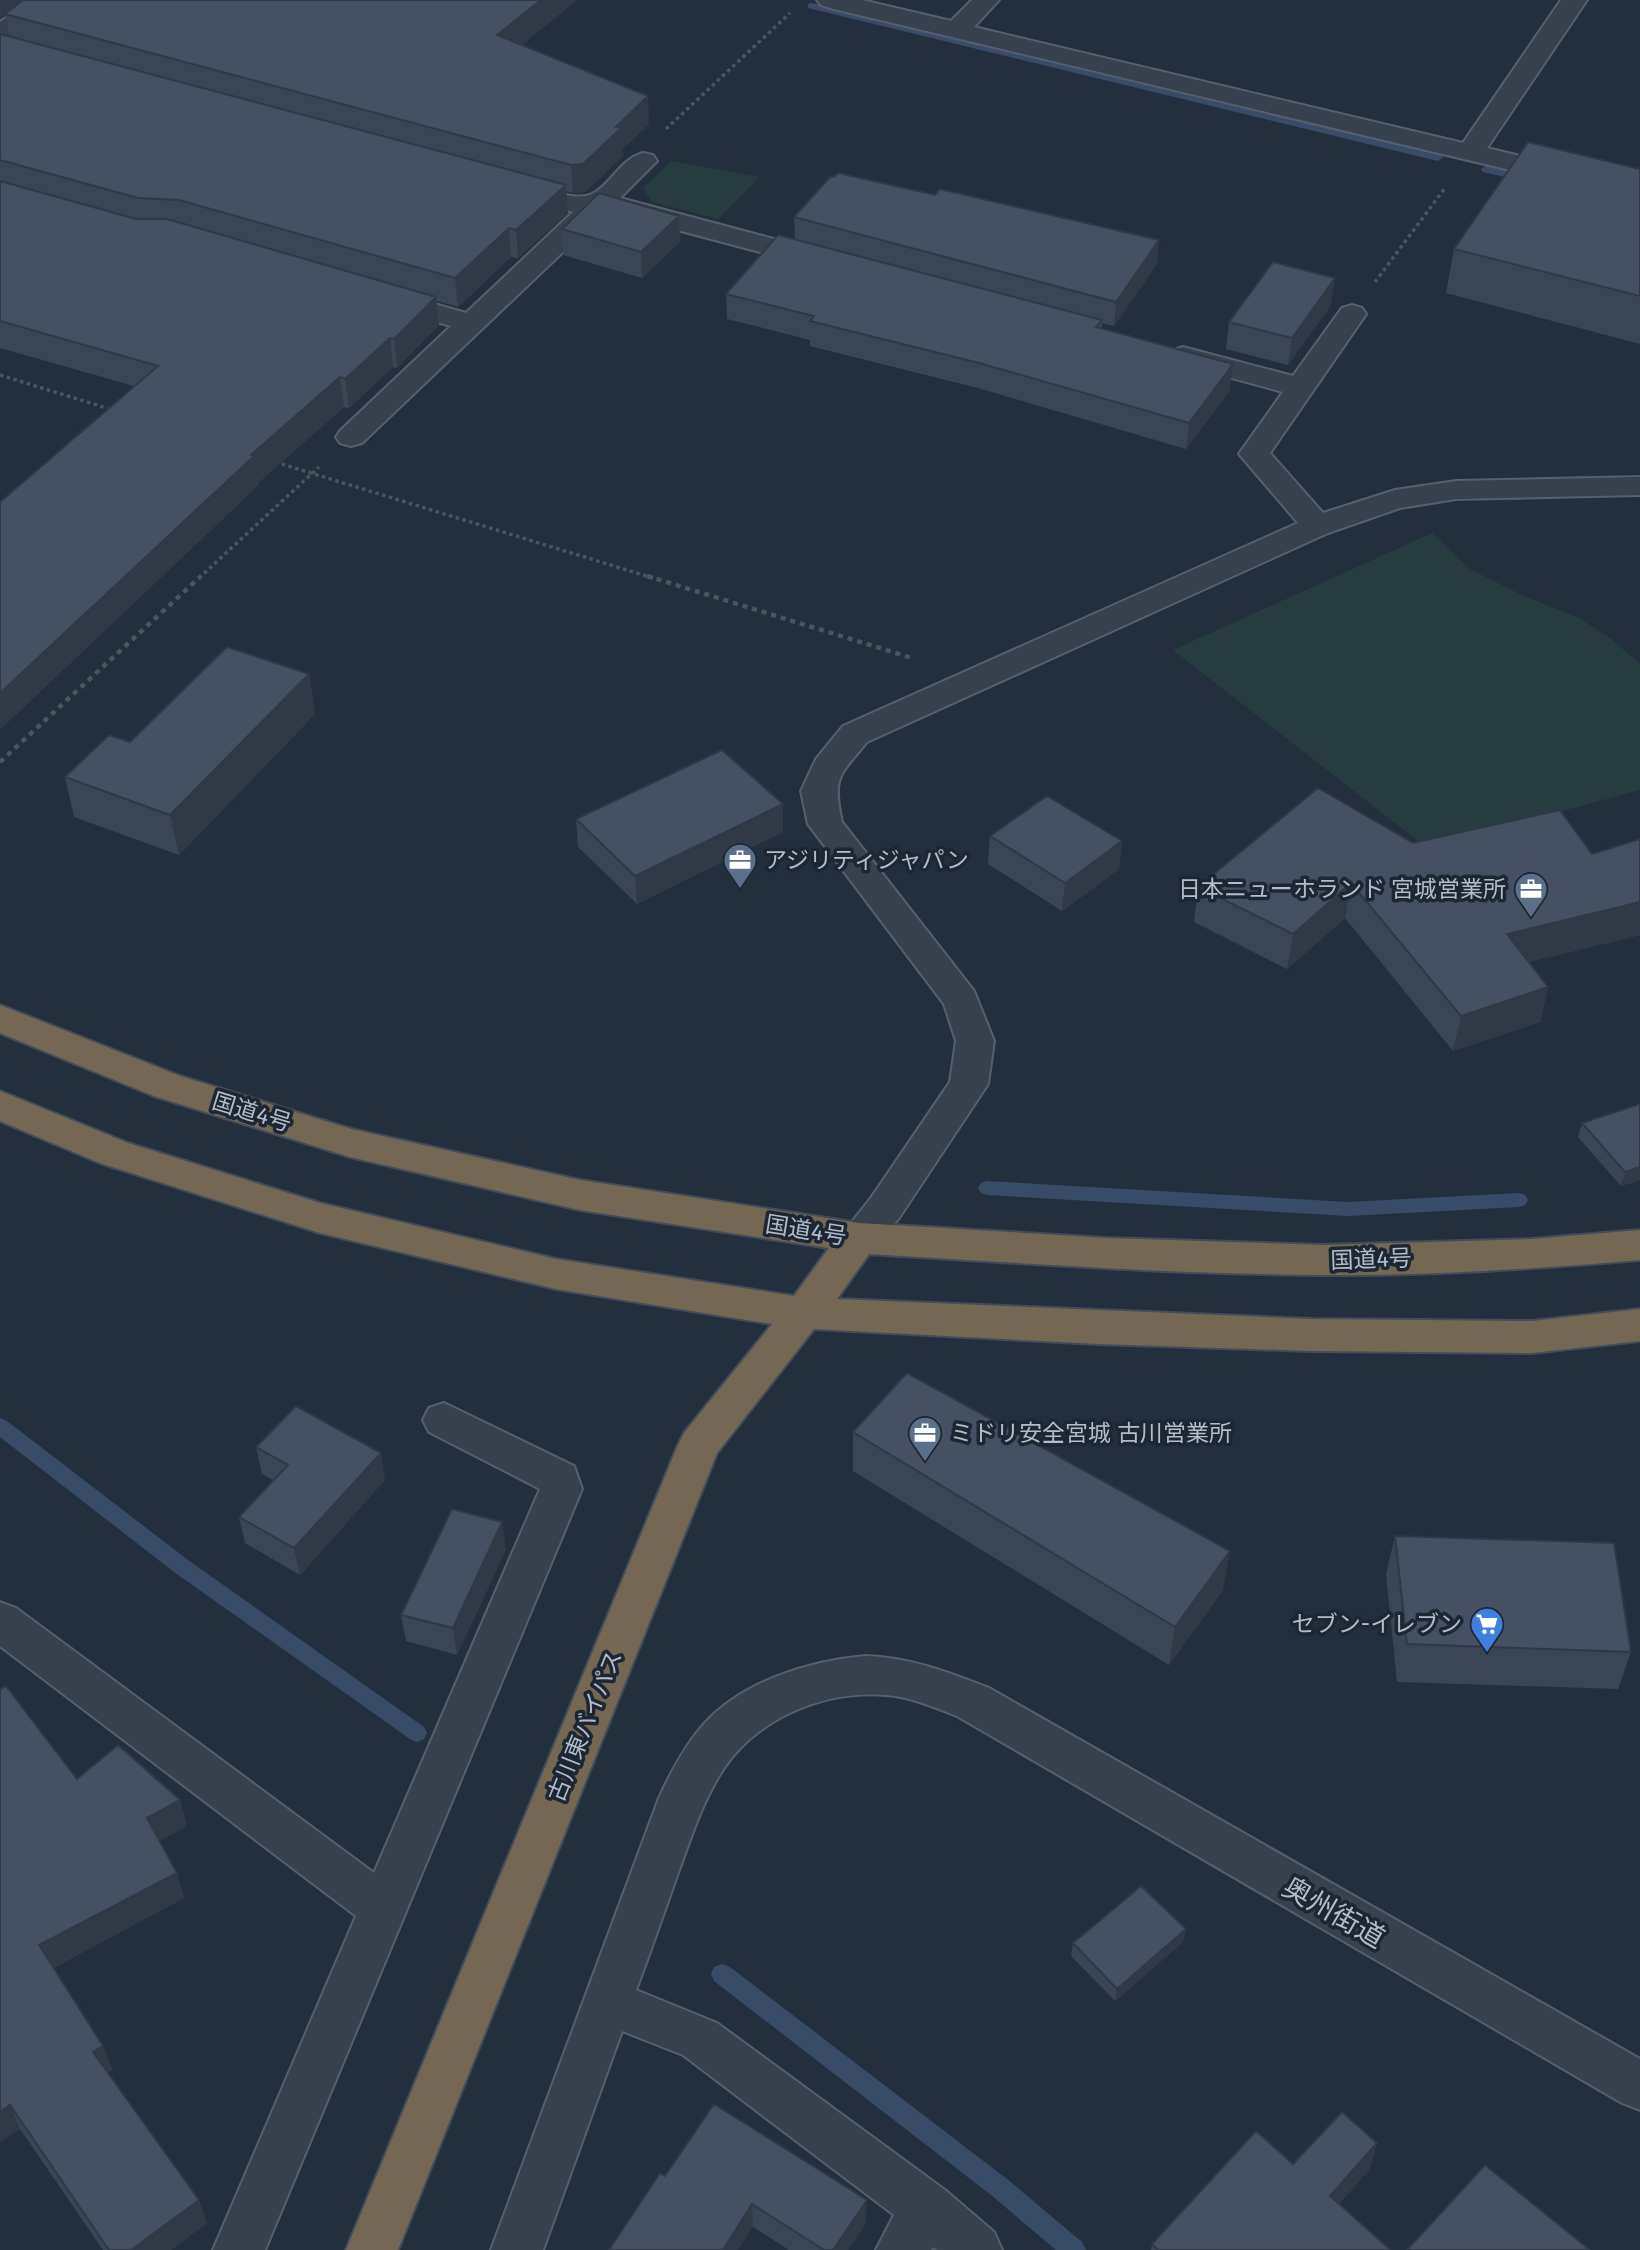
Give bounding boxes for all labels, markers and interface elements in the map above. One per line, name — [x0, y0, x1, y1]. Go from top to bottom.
office icon: アジリティジャパン — [721, 841, 759, 890]
place label: アジリティジャパン — [764, 846, 969, 874]
office icon: 日本ニューホランド 宮城営業所 — [1512, 870, 1550, 919]
place label: 日本ニューホランド 宮城営業所 — [1178, 875, 1506, 903]
street label: 国道4号 — [209, 1087, 295, 1137]
street label: 国道4号 — [764, 1210, 848, 1250]
street label: 国道4号 — [1330, 1244, 1412, 1274]
office icon: ミドリ安全宮城 古川営業所 — [906, 1414, 944, 1463]
place label: ミドリ安全宮城 古川営業所 — [950, 1419, 1232, 1447]
supermarket icon: セブン-イレブン — [1468, 1605, 1506, 1654]
place label: セブン-イレブン — [1292, 1610, 1462, 1638]
street label: 古川東バイパス — [542, 1646, 628, 1806]
street label: 奥州街道 — [1277, 1870, 1391, 1955]

